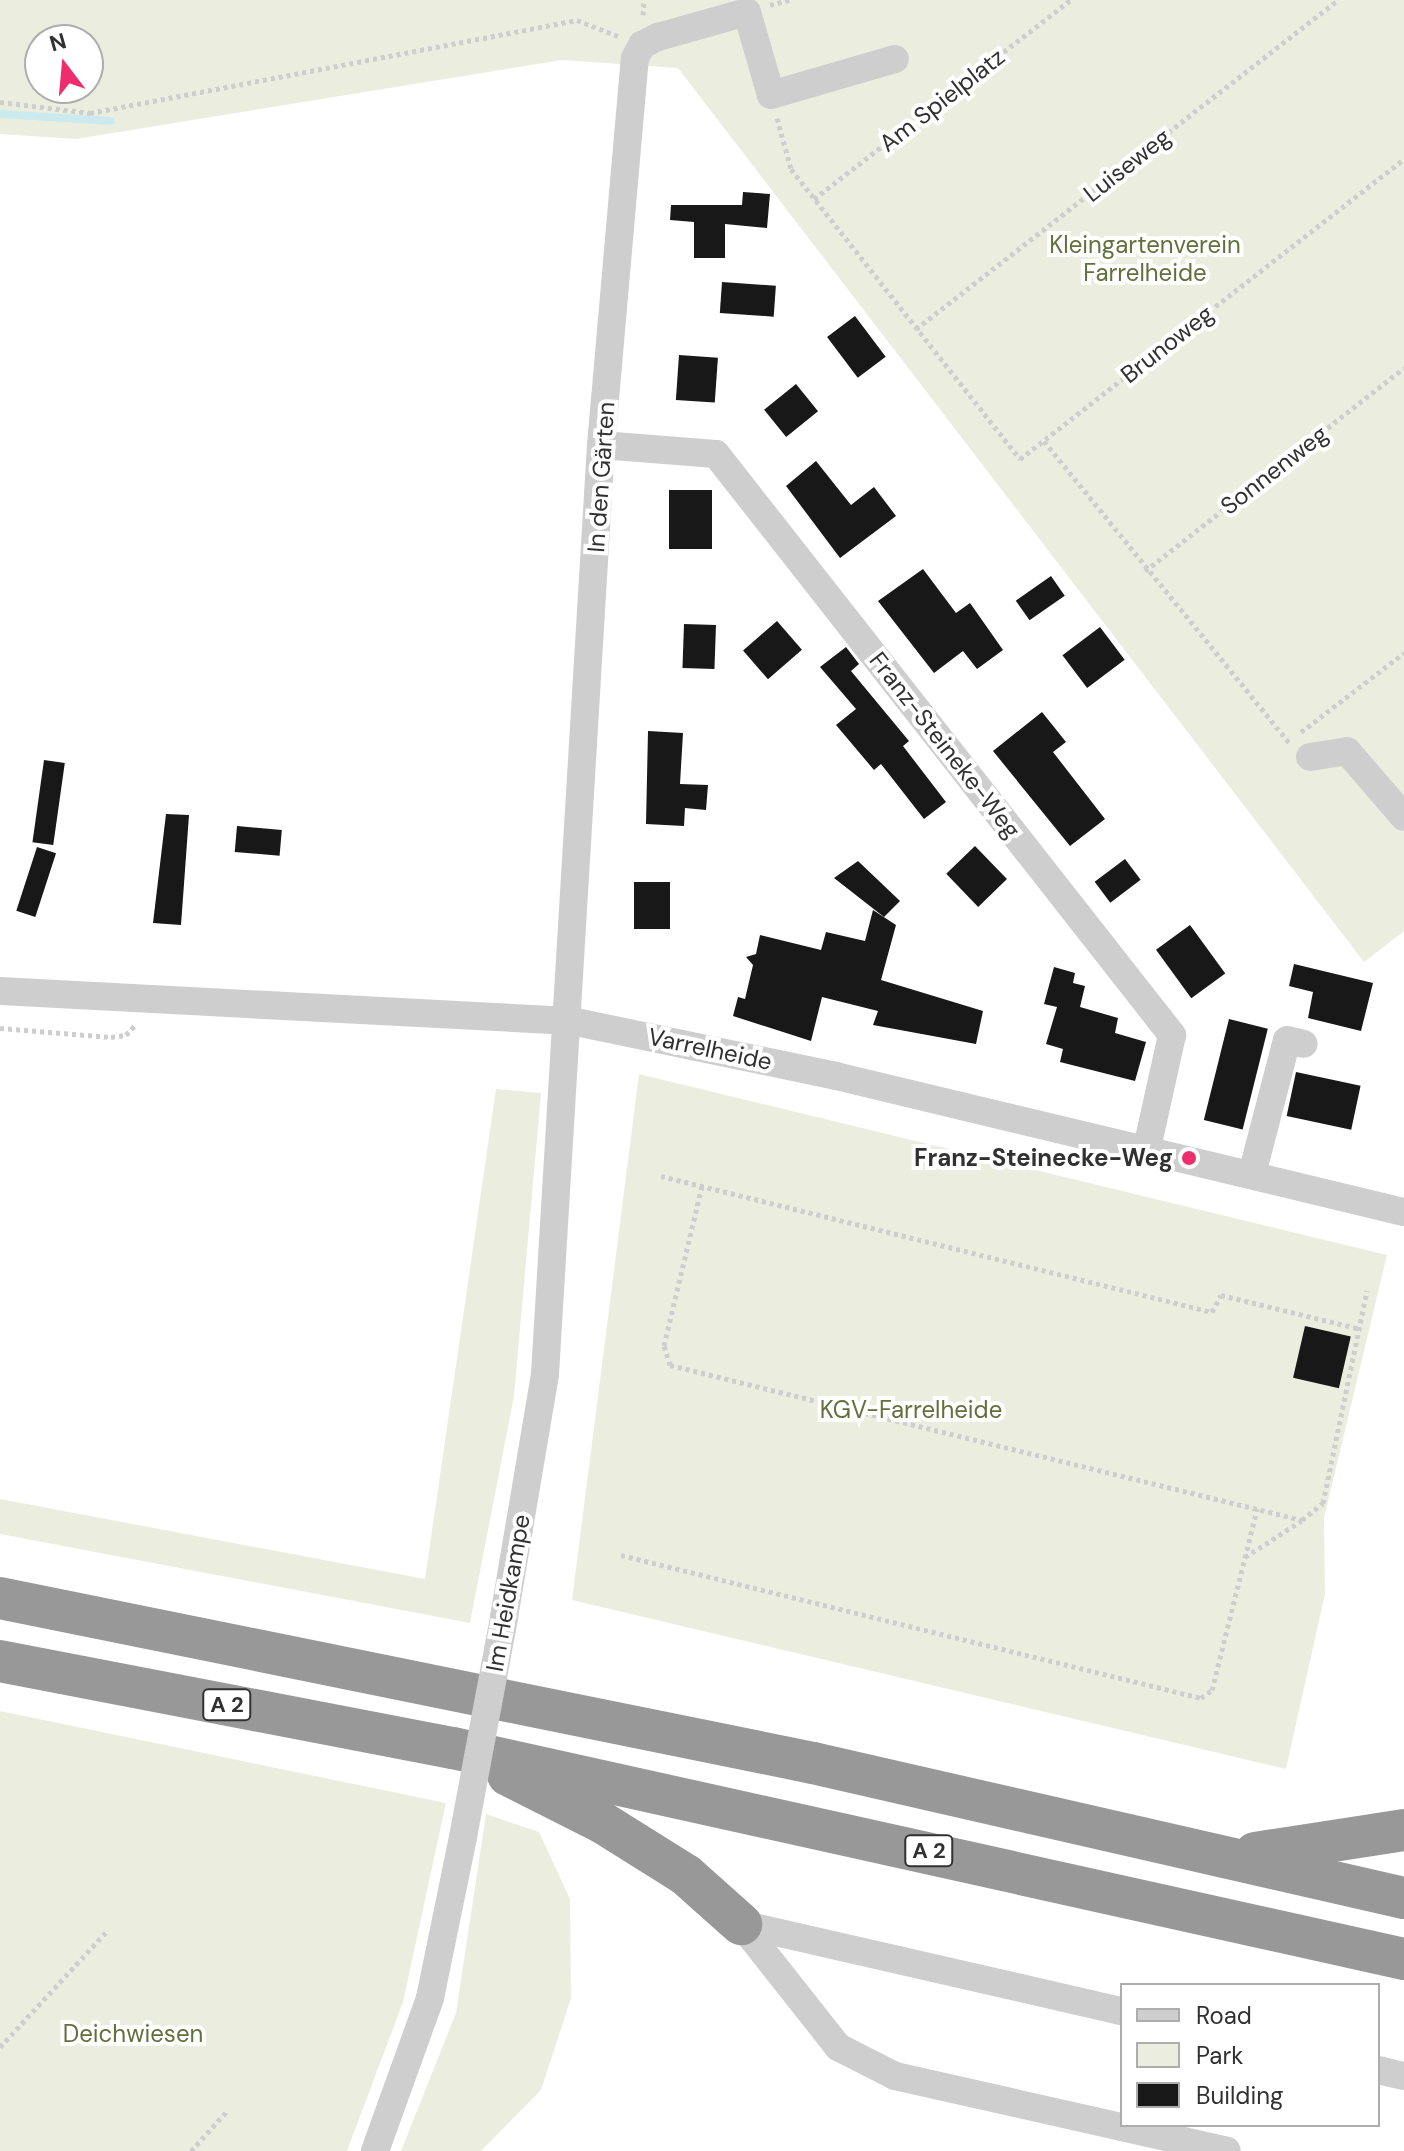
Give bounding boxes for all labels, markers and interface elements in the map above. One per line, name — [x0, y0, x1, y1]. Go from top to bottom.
north arrow — [24, 24, 104, 104]
text: N — [46, 26, 70, 59]
street label: Am Spielplatz — [874, 42, 1010, 158]
street label: Luiseweg — [1078, 122, 1176, 208]
park label: Kleingartenverein Farrelheide — [1049, 231, 1241, 287]
street label: Brunoweg — [1115, 299, 1219, 389]
street label: In den Gärten — [581, 401, 621, 553]
street label: Sonnenweg — [1215, 419, 1333, 521]
street label: Franz-Steineke-Weg — [863, 646, 1027, 844]
street label: Varrelheide — [645, 1022, 775, 1076]
place label: Franz-Steinecke-Weg — [914, 1144, 1173, 1172]
marker: Franz-Steinecke-Weg — [1180, 1149, 1198, 1167]
park label: KGV-Farrelheide — [820, 1396, 1002, 1424]
street label: Im Heidkampe — [480, 1512, 536, 1674]
road number: A 2 — [201, 1687, 253, 1723]
road number: A 2 — [903, 1833, 955, 1869]
legend — [1120, 1983, 1380, 2127]
text: Road — [1196, 2000, 1252, 2031]
park label: Deichwiesen — [63, 2020, 203, 2048]
text: Park — [1196, 2040, 1243, 2071]
text: Building — [1196, 2080, 1283, 2111]

